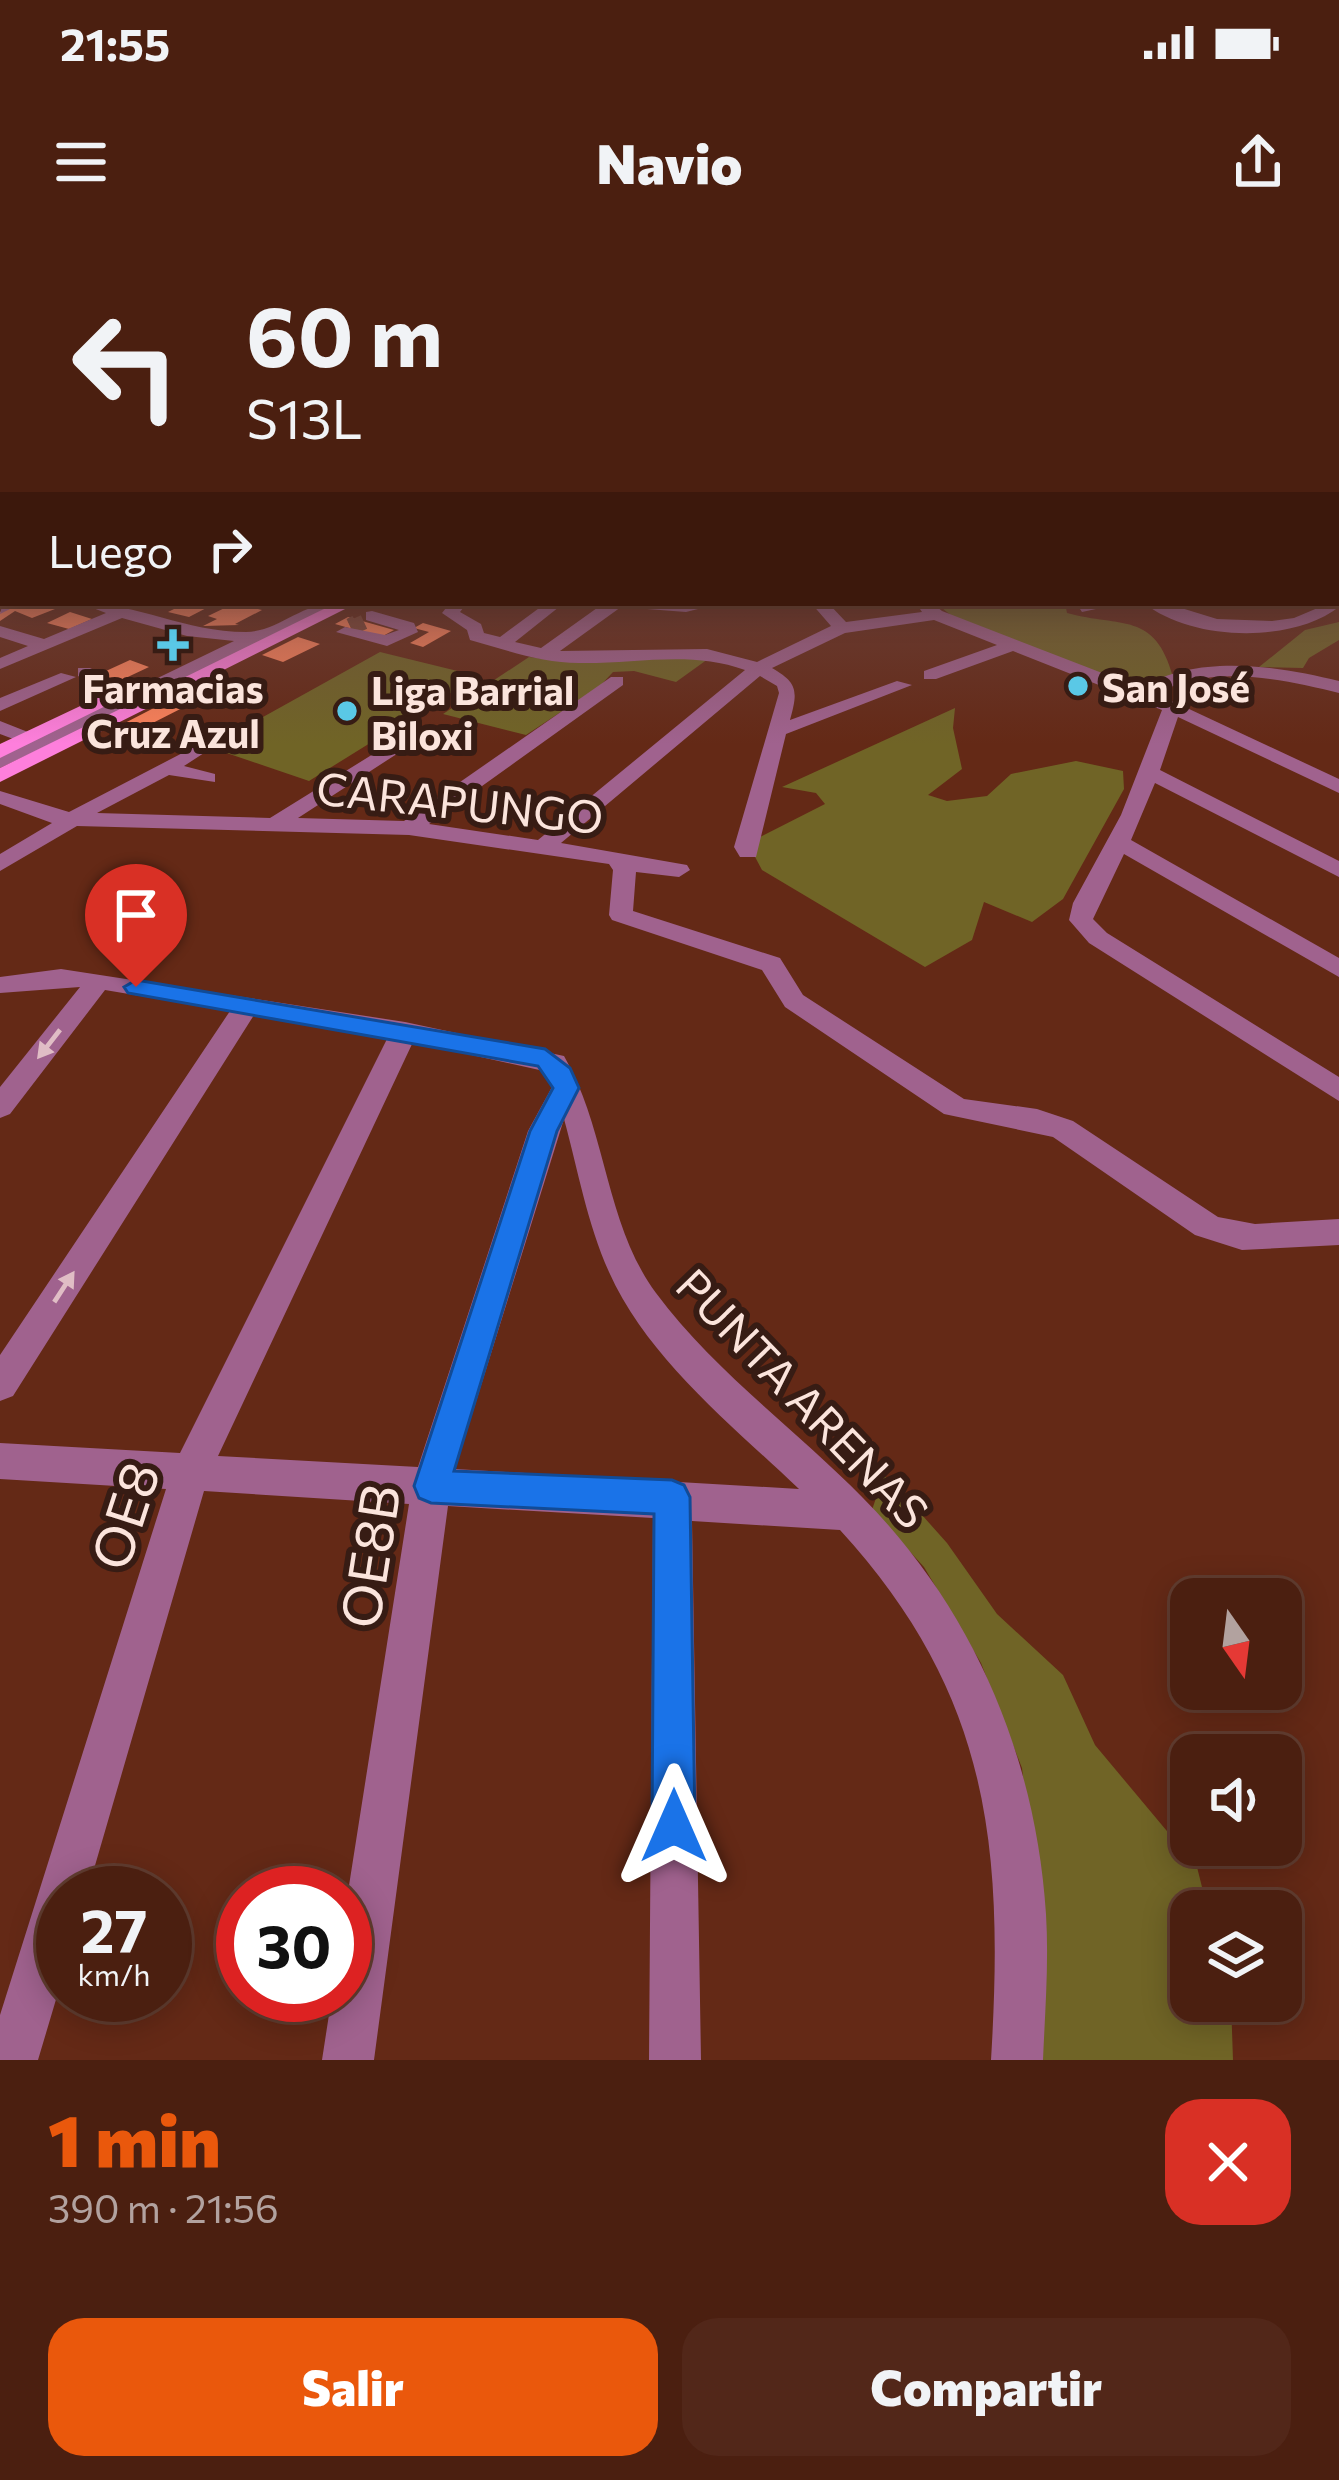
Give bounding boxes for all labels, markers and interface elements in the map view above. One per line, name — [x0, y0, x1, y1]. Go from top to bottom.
text: 21:55 — [60, 15, 170, 70]
icon: menu — [48, 129, 114, 195]
text: Navio — [596, 129, 743, 195]
icon: share — [1225, 129, 1291, 195]
text: 60 m — [246, 282, 443, 384]
icon: left — [48, 288, 204, 444]
text: S13L — [246, 384, 362, 450]
icon: right — [197, 516, 263, 582]
text: Luego — [48, 522, 173, 577]
marker: Farmacias Cruz Azul — [160, 632, 186, 658]
place label: San José — [1102, 662, 1250, 710]
place label: Farmacias Cruz Azul — [82, 663, 264, 756]
place label: Liga Barrial Biloxi — [371, 665, 574, 758]
marker: San José — [1065, 673, 1091, 699]
marker: Liga Barrial Biloxi — [334, 698, 360, 724]
street label: CARAPUNGO — [314, 759, 606, 843]
pin — [85, 864, 187, 987]
icon: arrive — [103, 882, 169, 948]
one-way arrow — [37, 1029, 62, 1060]
street label: PUNTA ARENAS — [667, 1256, 941, 1538]
one-way arrow — [52, 1270, 74, 1303]
street label: OE8 — [75, 1453, 171, 1577]
street label: OE8B — [324, 1480, 412, 1632]
north arrow — [1170, 1578, 1302, 1710]
map controls — [1170, 1578, 1302, 2022]
button: sound — [1170, 1734, 1302, 1866]
position arrow — [611, 1763, 737, 1889]
speed limit sign: 30 — [216, 1866, 372, 2022]
button: layers — [1170, 1890, 1302, 2022]
text: 27 — [81, 1892, 147, 1965]
text: km/h — [78, 1955, 150, 1992]
text: 1 min — [48, 2094, 221, 2182]
button: close — [1165, 2099, 1291, 2225]
text: 390 m · 21:56 — [48, 2183, 279, 2231]
button: Salir — [48, 2318, 658, 2456]
button: Compartir — [682, 2318, 1291, 2456]

